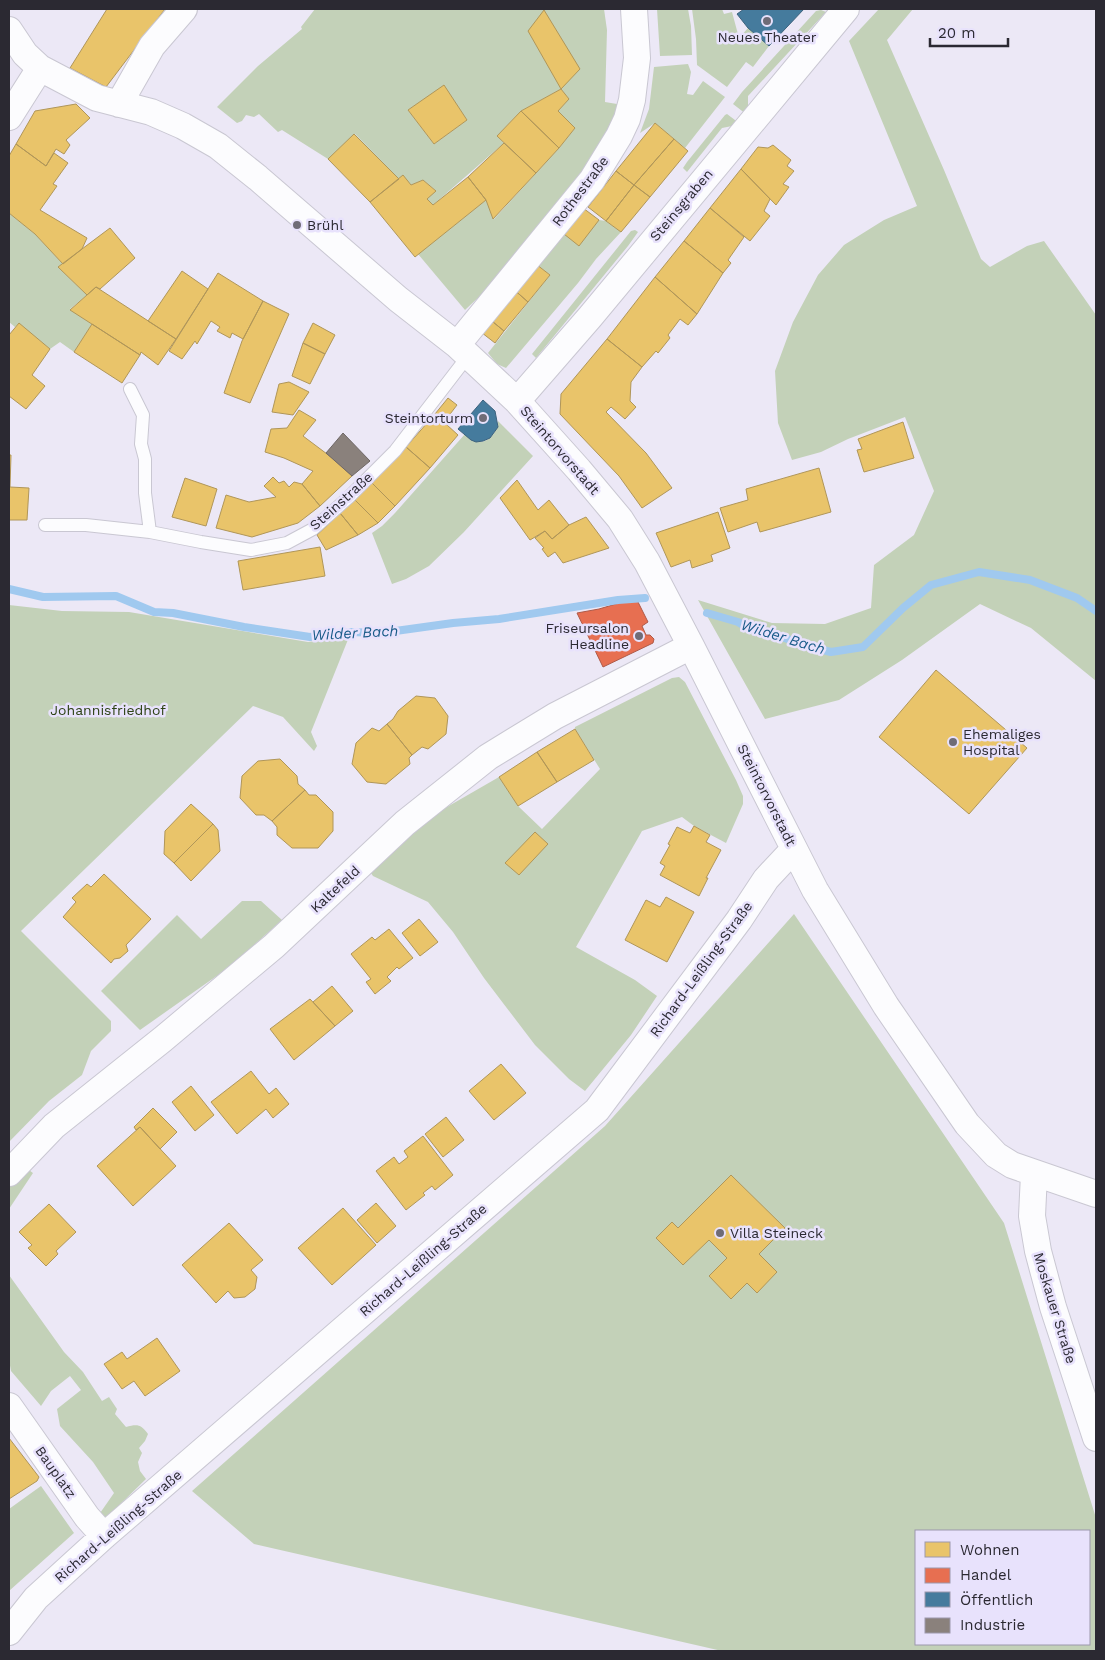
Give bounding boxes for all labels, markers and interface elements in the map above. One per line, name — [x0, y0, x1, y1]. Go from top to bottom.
marker: Neues Theater — [761, 15, 773, 27]
scale bar — [930, 15, 1008, 47]
text: 20 m — [938, 24, 976, 42]
place label: Neues Theater — [718, 29, 817, 45]
street label: Rothestraße — [549, 153, 611, 229]
street label: Steinsgraben — [646, 166, 716, 244]
place label: Brühl — [307, 217, 344, 233]
marker: Brühl — [291, 219, 303, 231]
street label: Steintorvorstadt — [517, 402, 603, 498]
place label: Steintorturm — [385, 410, 473, 426]
marker: Steintorturm — [477, 412, 489, 424]
street label: Steinstraße — [306, 469, 376, 533]
water label: Wilder Bach — [739, 616, 827, 658]
place label: Friseursalon Headline — [545, 620, 629, 652]
water label: Wilder Bach — [311, 622, 399, 644]
marker: Friseursalon Headline — [633, 630, 645, 642]
park label: Johannisfriedhof — [50, 702, 166, 718]
place label: Ehemaliges Hospital — [963, 726, 1041, 758]
marker: Ehemaliges Hospital — [947, 736, 959, 748]
street label: Steintorvorstadt — [734, 741, 800, 849]
street label: Kaltefeld — [307, 862, 363, 916]
street label: Richard-Leißling-Straße — [647, 898, 755, 1040]
street label: Richard-Leißling-Straße — [356, 1200, 490, 1320]
place label: Villa Steineck — [730, 1225, 823, 1241]
marker: Villa Steineck — [714, 1227, 726, 1239]
street label: Moskauer Straße — [1031, 1251, 1079, 1365]
street label: Bauplatz — [32, 1443, 80, 1501]
street label: Richard-Leißling-Straße — [51, 1466, 185, 1586]
legend — [915, 1530, 1090, 1645]
text: Wohnen — [960, 1541, 1019, 1559]
text: Handel — [960, 1566, 1012, 1584]
text: Öffentlich — [960, 1591, 1033, 1609]
text: Industrie — [960, 1616, 1025, 1634]

